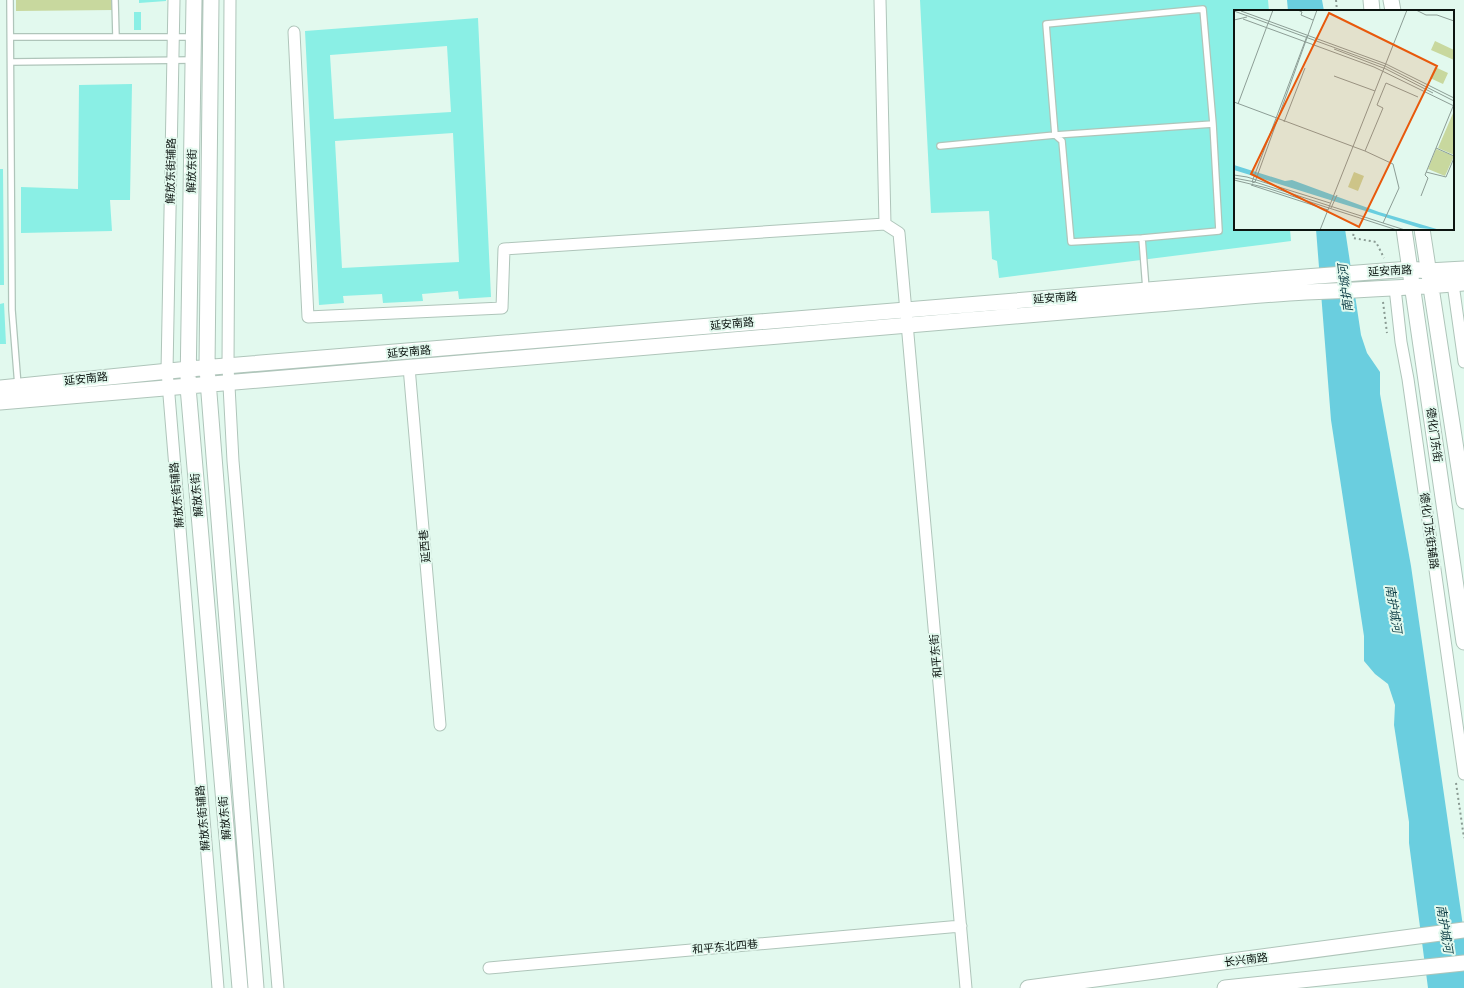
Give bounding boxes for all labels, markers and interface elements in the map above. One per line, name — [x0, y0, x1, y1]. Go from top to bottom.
inset map — [1234, 10, 1454, 230]
street label: 解放东街辅路 — [163, 138, 179, 204]
street label: 解放东街 — [184, 149, 200, 193]
water label: 南护城河 — [1334, 261, 1357, 313]
street label: 延安南路 — [1368, 262, 1412, 280]
street label: 延安南路 — [1033, 289, 1077, 307]
street label: 延安南路 — [709, 315, 755, 333]
street label: 延安南路 — [386, 343, 432, 361]
street label: 延安南路 — [63, 369, 109, 389]
street label: 德化门东街 — [1423, 407, 1445, 463]
street label: 解放东街辅路 — [167, 461, 187, 529]
street label: 解放东街 — [188, 472, 206, 518]
street label: 德化门东街辅路 — [1416, 492, 1442, 570]
street label: 延西巷 — [416, 529, 434, 563]
water label: 南护城河 — [1381, 584, 1405, 636]
street label: 和平东街 — [927, 633, 945, 679]
street label: 解放东街辅路 — [193, 784, 213, 852]
street label: 解放东街 — [216, 795, 234, 841]
water label: 南护城河 — [1432, 904, 1456, 956]
street label: 和平东北四巷 — [691, 937, 759, 957]
street label: 长兴南路 — [1223, 950, 1269, 970]

